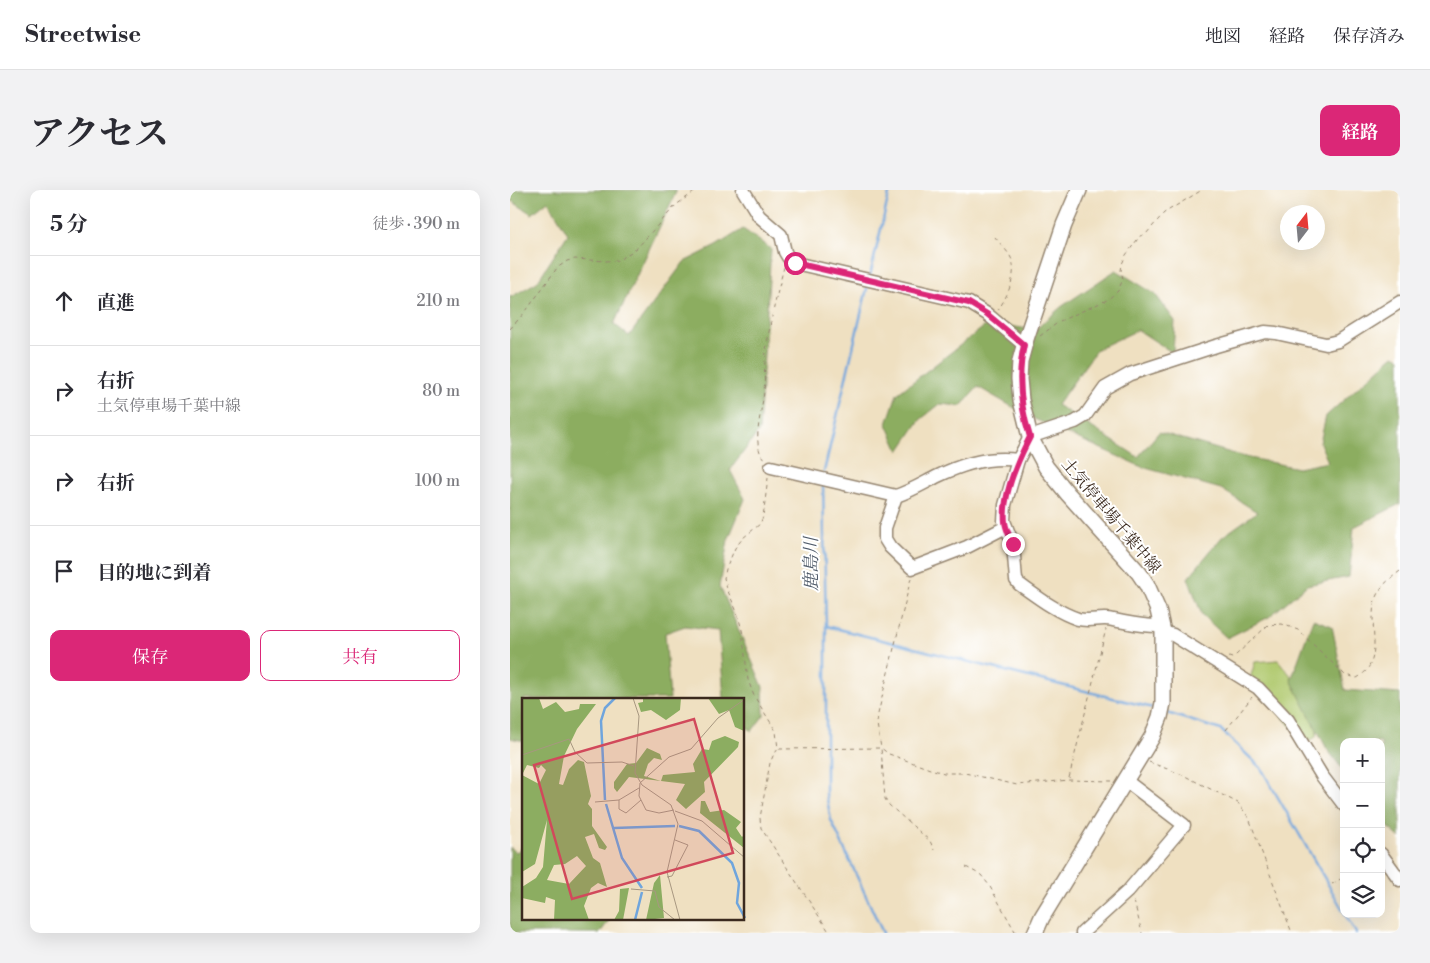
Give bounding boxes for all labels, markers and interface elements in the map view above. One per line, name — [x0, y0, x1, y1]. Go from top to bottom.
text: Streetwise — [25, 20, 141, 50]
text: 地図 — [1205, 25, 1241, 48]
text: 経路 — [1269, 25, 1305, 48]
text: 保存済み — [1333, 25, 1405, 48]
button: 経路 — [1320, 105, 1400, 156]
text: アクセス — [30, 113, 169, 156]
north arrow — [1280, 205, 1325, 250]
text: 5 分 — [50, 212, 87, 238]
text: 徒歩 · 390 m — [372, 214, 460, 234]
route start — [784, 252, 807, 275]
icon: ahead — [50, 287, 78, 315]
text: 直進 — [97, 291, 135, 315]
text: 210 m — [416, 291, 460, 311]
text: 右折 — [97, 369, 135, 393]
icon: right — [50, 377, 78, 405]
text: 80 m — [422, 381, 460, 401]
text: 土気停車場千葉中線 — [97, 396, 241, 416]
street label: 土気停車場千葉中線 — [1057, 454, 1165, 578]
icon: right — [50, 467, 78, 495]
text: 右折 — [97, 471, 135, 495]
text: 100 m — [415, 471, 460, 491]
route end — [1002, 533, 1025, 556]
water label: 鹿島川 — [800, 535, 823, 591]
icon: arrive — [50, 557, 78, 585]
text: 目的地に到着 — [97, 561, 211, 585]
button: 保存 — [50, 630, 250, 681]
button: 共有 — [260, 630, 460, 681]
inset map — [522, 698, 745, 920]
map controls — [1340, 738, 1385, 918]
button: + — [1340, 738, 1385, 783]
button: − — [1340, 783, 1385, 828]
button: locate — [1340, 828, 1385, 873]
button: layers — [1340, 873, 1385, 918]

